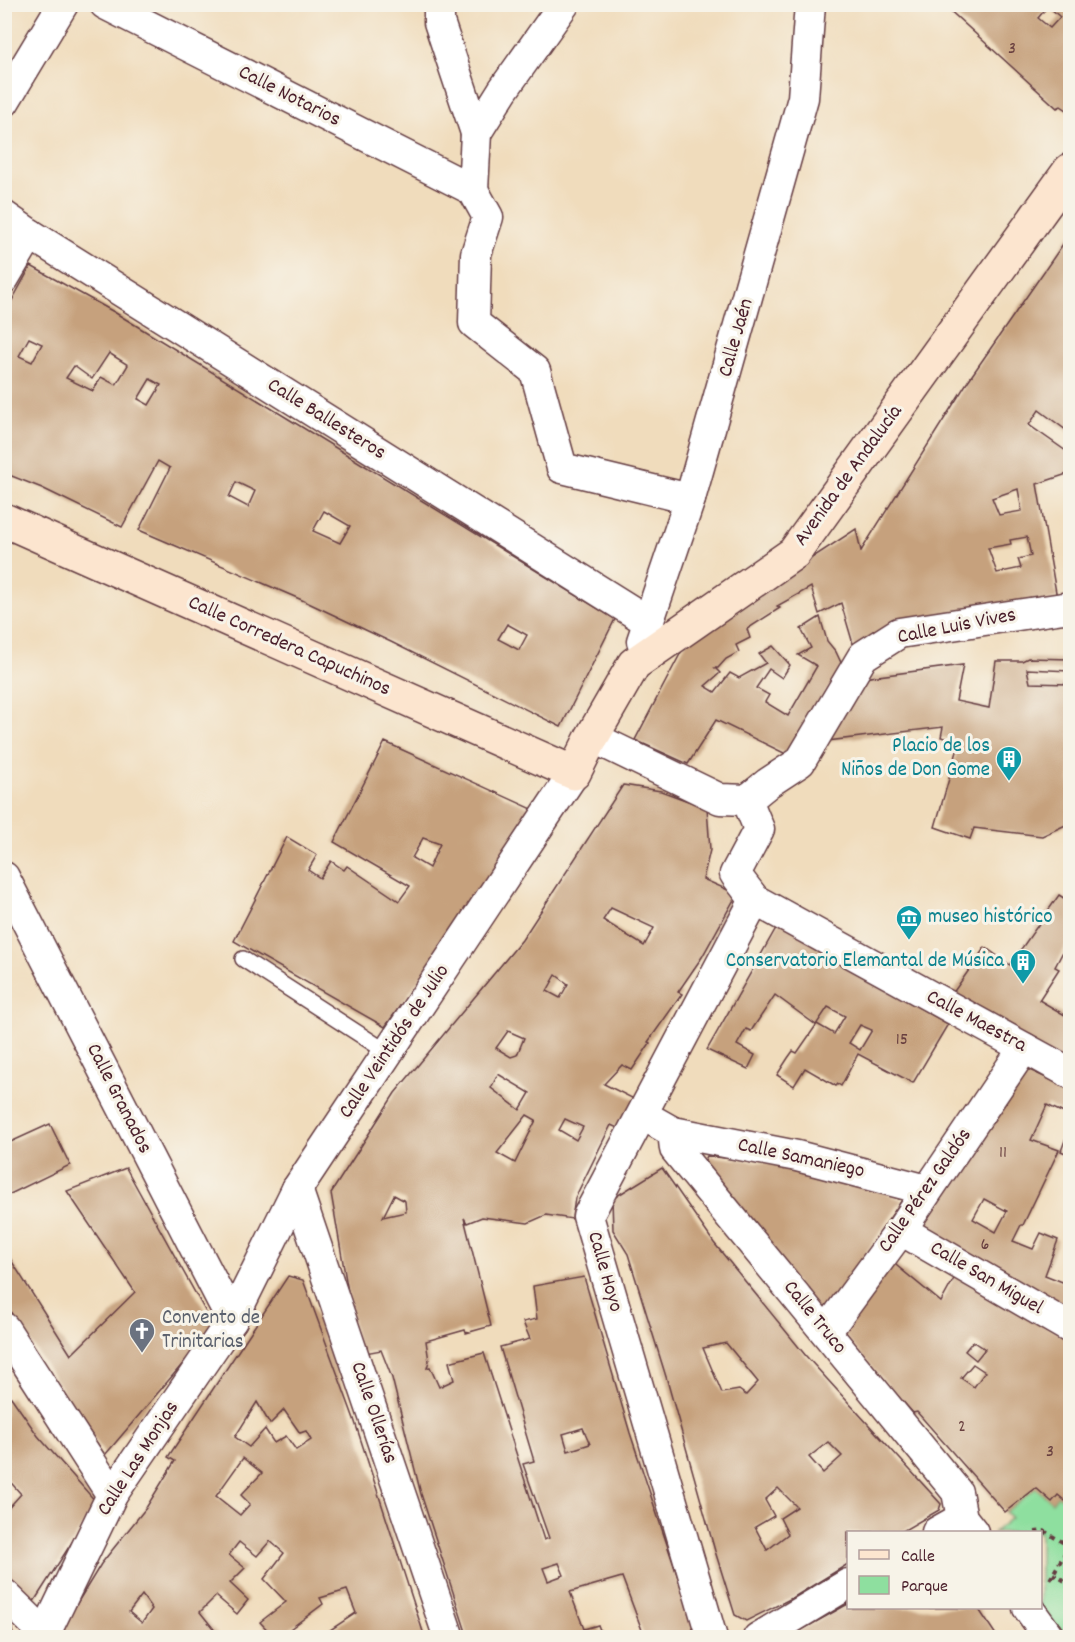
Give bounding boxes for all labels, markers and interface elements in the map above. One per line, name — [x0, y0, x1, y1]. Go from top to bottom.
house number: 3 — [1008, 37, 1016, 62]
street label: Calle Notarios — [233, 58, 345, 136]
street label: Calle Jaén — [711, 295, 763, 381]
street label: Calle Ballesteros — [261, 371, 391, 469]
street label: Avenida de Andalucía — [787, 398, 911, 553]
street label: Calle Corredera Capuchinos — [183, 589, 395, 705]
street label: Calle Luis Vives — [895, 601, 1019, 653]
place label: Placio de los Niños de Don Gome — [841, 732, 990, 786]
building icon: Placio de los Niños de Don Gome — [994, 744, 1024, 782]
museum icon: museo histórico — [894, 903, 924, 941]
place label: museo histórico — [928, 903, 1053, 933]
place label: Conservatorio Elemantal de Música — [726, 947, 1005, 977]
building icon: Conservatorio Elemantal de Música — [1008, 947, 1038, 985]
street label: Calle Veintidós de Julio — [332, 959, 458, 1125]
street label: Calle Maestra — [920, 983, 1033, 1062]
house number: 15 — [896, 1028, 908, 1053]
street label: Calle Granados — [77, 1039, 159, 1159]
street label: Calle Pérez Galdós — [872, 1123, 980, 1259]
street label: Calle Samaniego — [735, 1131, 867, 1187]
house number: 11 — [999, 1141, 1007, 1166]
street label: Calle Hoyo — [578, 1228, 630, 1316]
house number: 6 — [981, 1233, 989, 1258]
street label: Calle San Miguel — [924, 1234, 1048, 1324]
street label: Calle Truco — [775, 1275, 853, 1361]
place label: Convento de Trinitarias — [162, 1304, 260, 1358]
church icon: Convento de Trinitarias — [127, 1316, 157, 1354]
street label: Calle Ollerías — [342, 1358, 404, 1468]
street label: Calle Las Monjas — [90, 1396, 188, 1522]
house number: 2 — [958, 1415, 966, 1440]
house number: 3 — [1046, 1440, 1054, 1465]
legend — [847, 1531, 1042, 1609]
text: Calle — [901, 1545, 935, 1570]
text: Parque — [901, 1575, 948, 1600]

